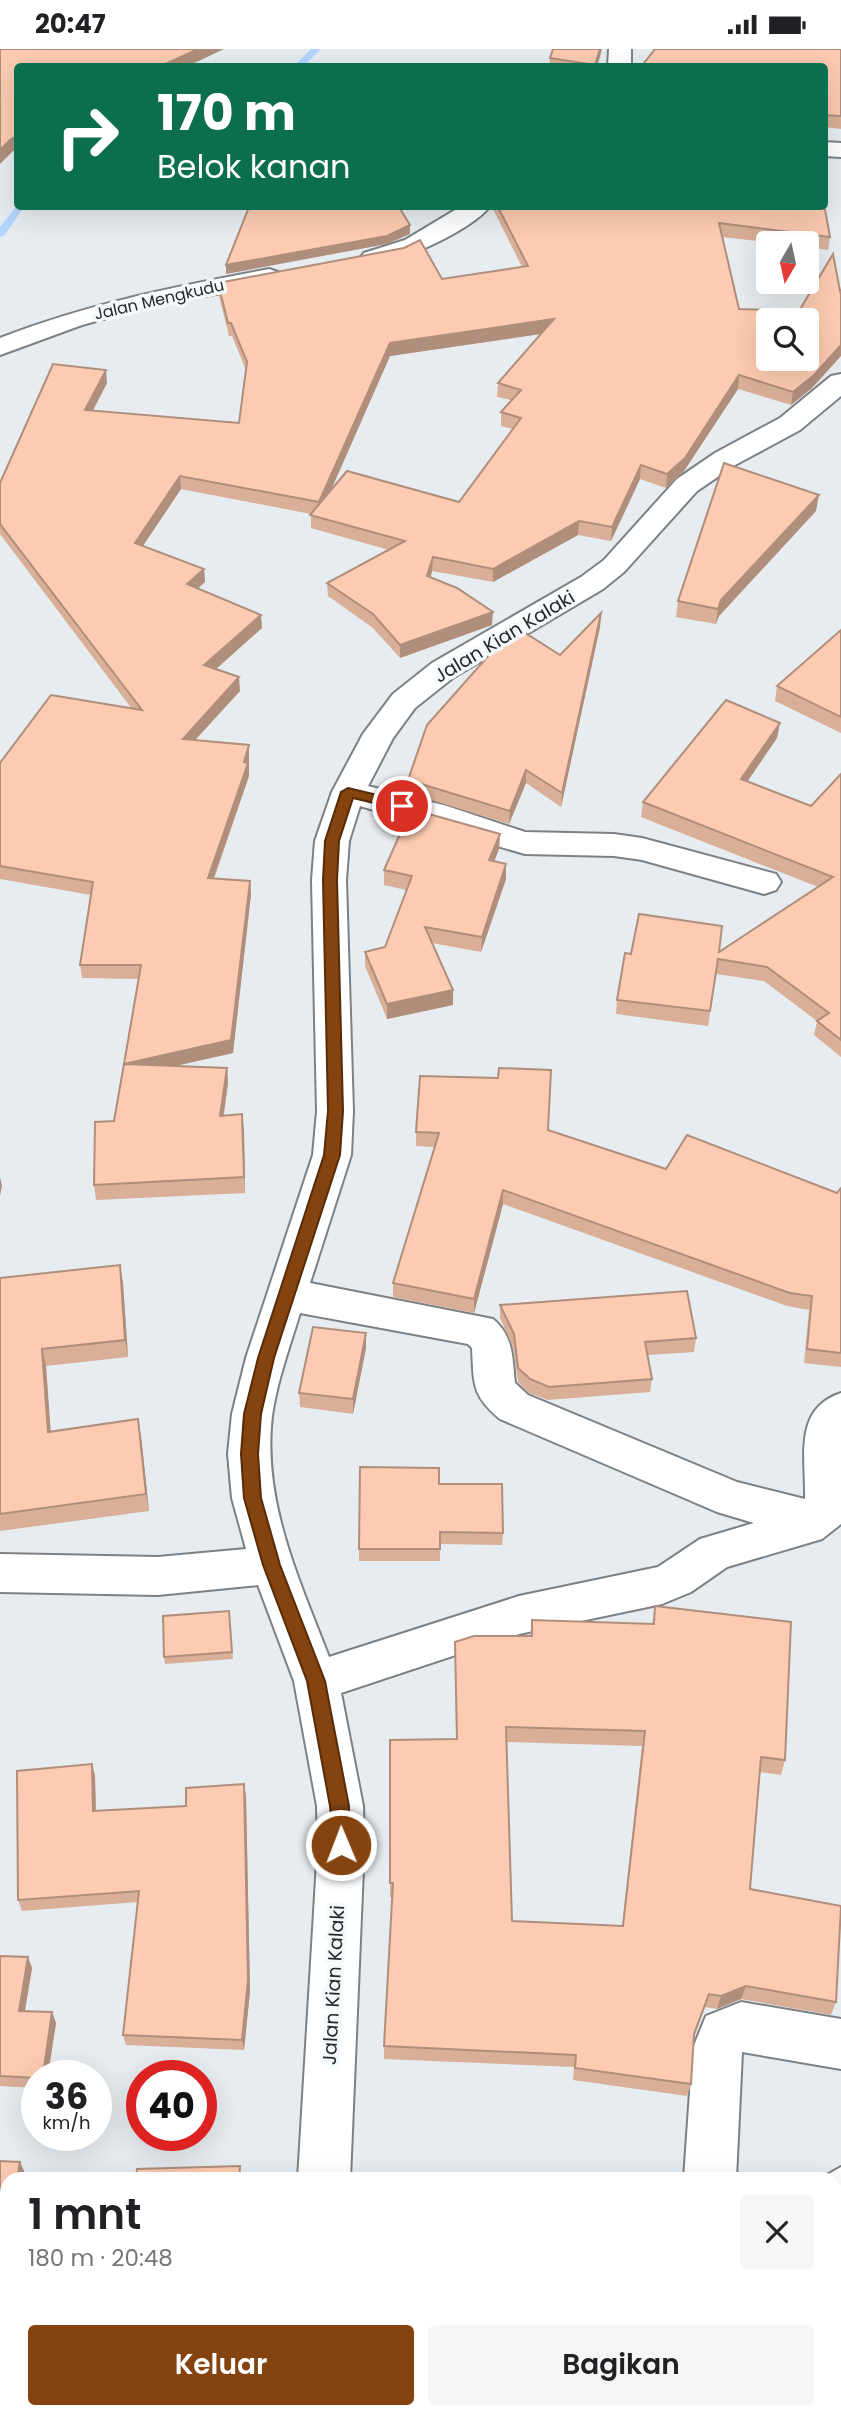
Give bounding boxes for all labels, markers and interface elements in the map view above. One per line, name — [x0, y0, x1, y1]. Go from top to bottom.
text: 20:47 — [35, 6, 106, 42]
text: 170 m — [157, 79, 296, 147]
icon: right — [42, 91, 133, 182]
text: Belok kanan — [157, 144, 351, 189]
north arrow — [756, 231, 819, 294]
map controls — [756, 231, 819, 371]
street label: Jalan Mengkudu — [92, 273, 226, 326]
button: search — [756, 308, 819, 371]
street label: Jalan Kian Kalaki — [429, 584, 580, 689]
pin — [372, 776, 432, 836]
icon: arrive — [383, 787, 421, 825]
position arrow — [304, 1808, 378, 1882]
street label: Jalan Kian Kalaki — [316, 1904, 351, 2066]
speed limit sign: 40 — [126, 2060, 217, 2151]
text: 36 — [45, 2072, 88, 2121]
text: km/h — [43, 2110, 90, 2135]
text: 1 mnt — [28, 2185, 141, 2244]
button: close — [740, 2195, 814, 2269]
text: 180 m · 20:48 — [28, 2242, 173, 2274]
button: Keluar — [28, 2325, 414, 2405]
button: Bagikan — [428, 2325, 814, 2405]

